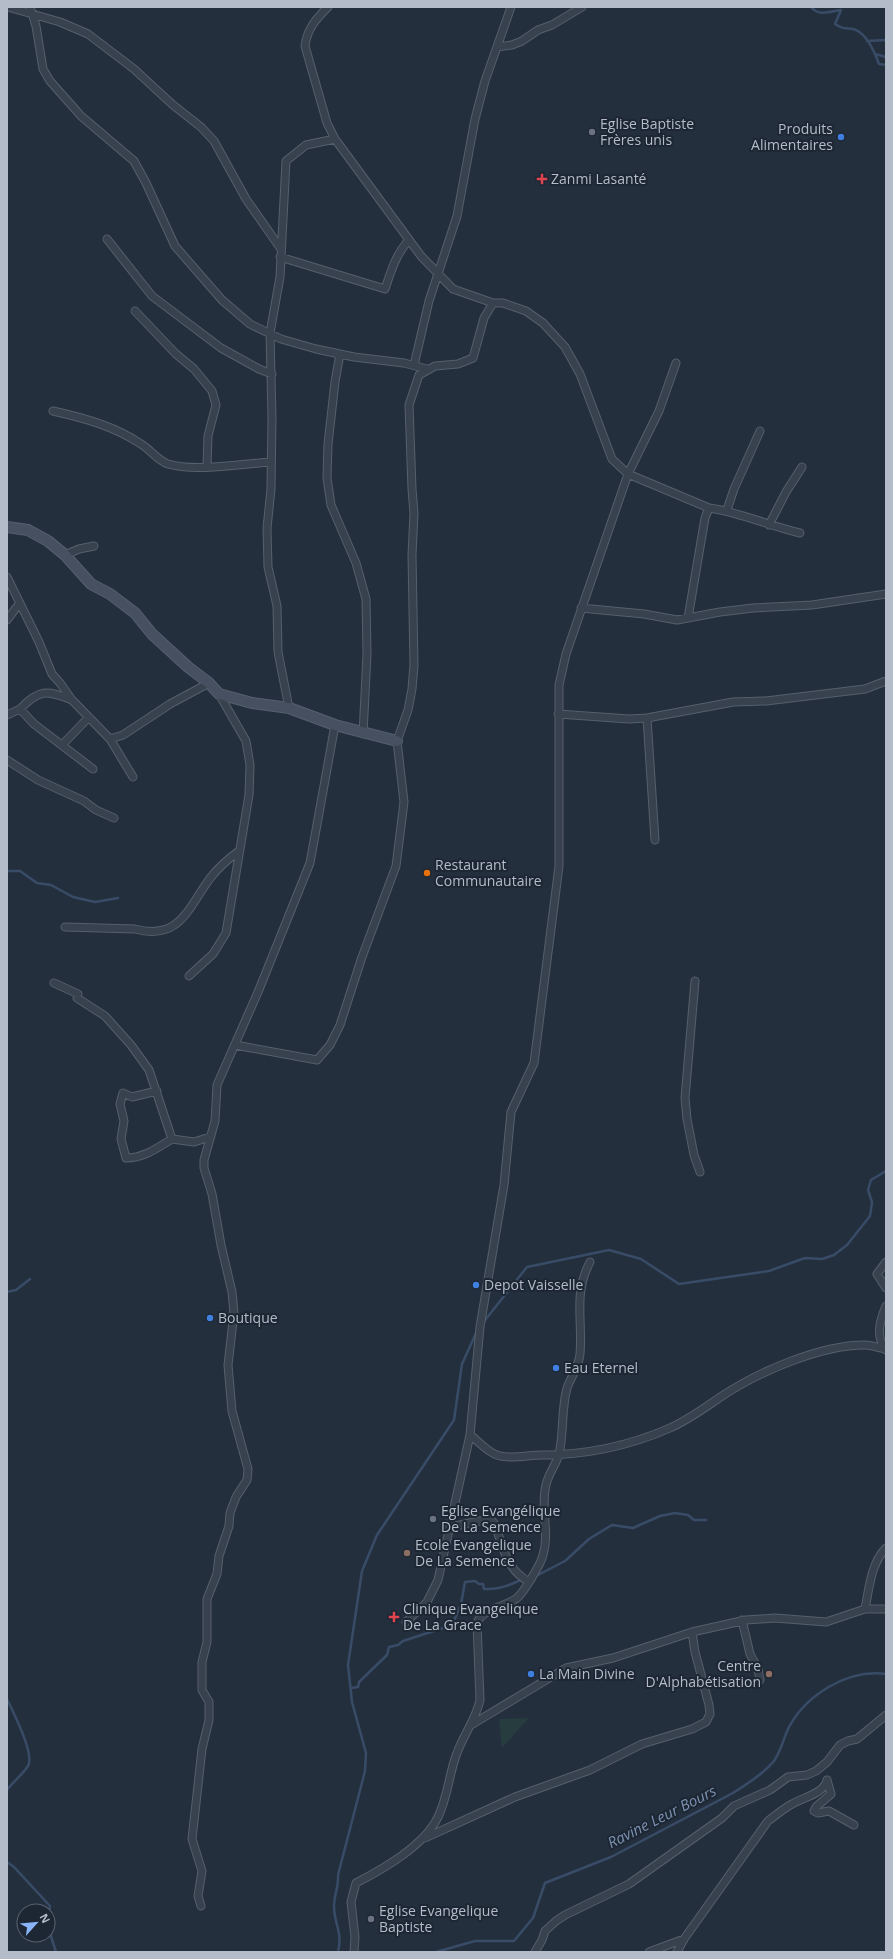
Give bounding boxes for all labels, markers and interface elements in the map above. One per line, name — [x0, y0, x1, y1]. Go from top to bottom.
place label: Eglise Baptiste Frères unis — [600, 114, 694, 149]
place label: Produits Alimentaires — [751, 119, 833, 154]
marker: Eglise Baptiste Frères unis — [587, 127, 597, 137]
marker: Produits Alimentaires — [836, 132, 846, 142]
place label: Zanmi Lasanté — [551, 169, 647, 188]
marker: Zanmi Lasanté — [536, 173, 548, 185]
place label: Restaurant Communautaire — [435, 855, 542, 890]
marker: Restaurant Communautaire — [422, 868, 432, 878]
place label: Depot Vaisselle — [484, 1275, 584, 1294]
marker: Depot Vaisselle — [471, 1280, 481, 1290]
place label: Boutique — [218, 1308, 278, 1327]
marker: Boutique — [205, 1313, 215, 1323]
place label: Eau Eternel — [564, 1358, 638, 1377]
marker: Eau Eternel — [551, 1363, 561, 1373]
place label: Eglise Evangélique De La Semence — [441, 1501, 560, 1536]
marker: Eglise Evangélique De La Semence — [428, 1514, 438, 1524]
place label: Ecole Evangelique De La Semence — [415, 1535, 532, 1570]
marker: Ecole Evangelique De La Semence — [402, 1548, 412, 1558]
place label: Clinique Evangelique De La Grace — [403, 1599, 538, 1634]
marker: Clinique Evangelique De La Grace — [388, 1611, 400, 1623]
place label: Centre D'Alphabétisation — [646, 1656, 761, 1691]
place label: La Main Divine — [539, 1664, 635, 1683]
marker: La Main Divine — [526, 1669, 536, 1679]
marker: Centre D'Alphabétisation — [764, 1669, 774, 1679]
water label: Ravine Leur Bours — [604, 1780, 720, 1852]
place label: Eglise Evangelique Baptiste — [379, 1901, 498, 1936]
north arrow — [16, 1903, 56, 1943]
text: N — [37, 1911, 54, 1926]
marker: Eglise Evangelique Baptiste — [366, 1914, 376, 1924]

